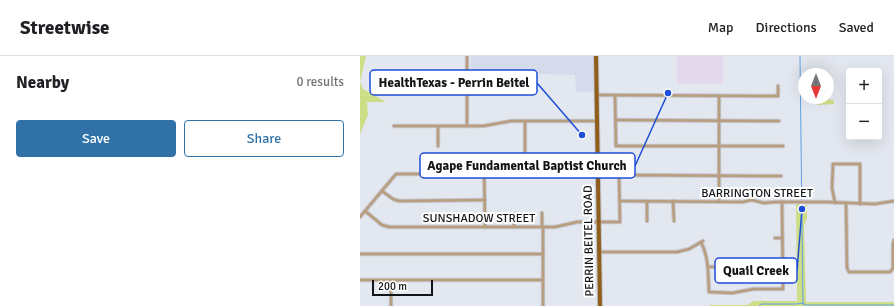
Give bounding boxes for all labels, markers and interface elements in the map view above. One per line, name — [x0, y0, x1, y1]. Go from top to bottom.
text: Streetwise — [20, 16, 110, 40]
text: Map — [708, 19, 734, 36]
text: Directions — [756, 19, 817, 36]
text: Saved — [839, 19, 874, 36]
north arrow — [798, 68, 834, 104]
map controls — [846, 68, 882, 140]
button: + — [846, 68, 882, 104]
callout: HealthTexas - Perrin Beitel — [370, 70, 537, 95]
text: Nearby — [16, 72, 69, 93]
text: 0 results — [296, 74, 344, 90]
text: HealthTexas - Perrin Beitel — [379, 75, 529, 91]
button: − — [846, 104, 882, 140]
button: Save — [16, 120, 176, 157]
button: Share — [184, 120, 344, 157]
callout: Agape Fundamental Baptist Church — [420, 153, 635, 178]
text: Agape Fundamental Baptist Church — [427, 158, 627, 174]
street label: PERRIN BEITEL ROAD — [581, 185, 597, 297]
street label: BARRINGTON STREET — [701, 186, 813, 201]
street label: SUNSHADOW STREET — [423, 211, 535, 226]
callout: Quail Creek — [715, 258, 797, 283]
text: Quail Creek — [723, 263, 789, 279]
scale bar — [372, 278, 433, 297]
text: 200 m — [378, 280, 407, 293]

